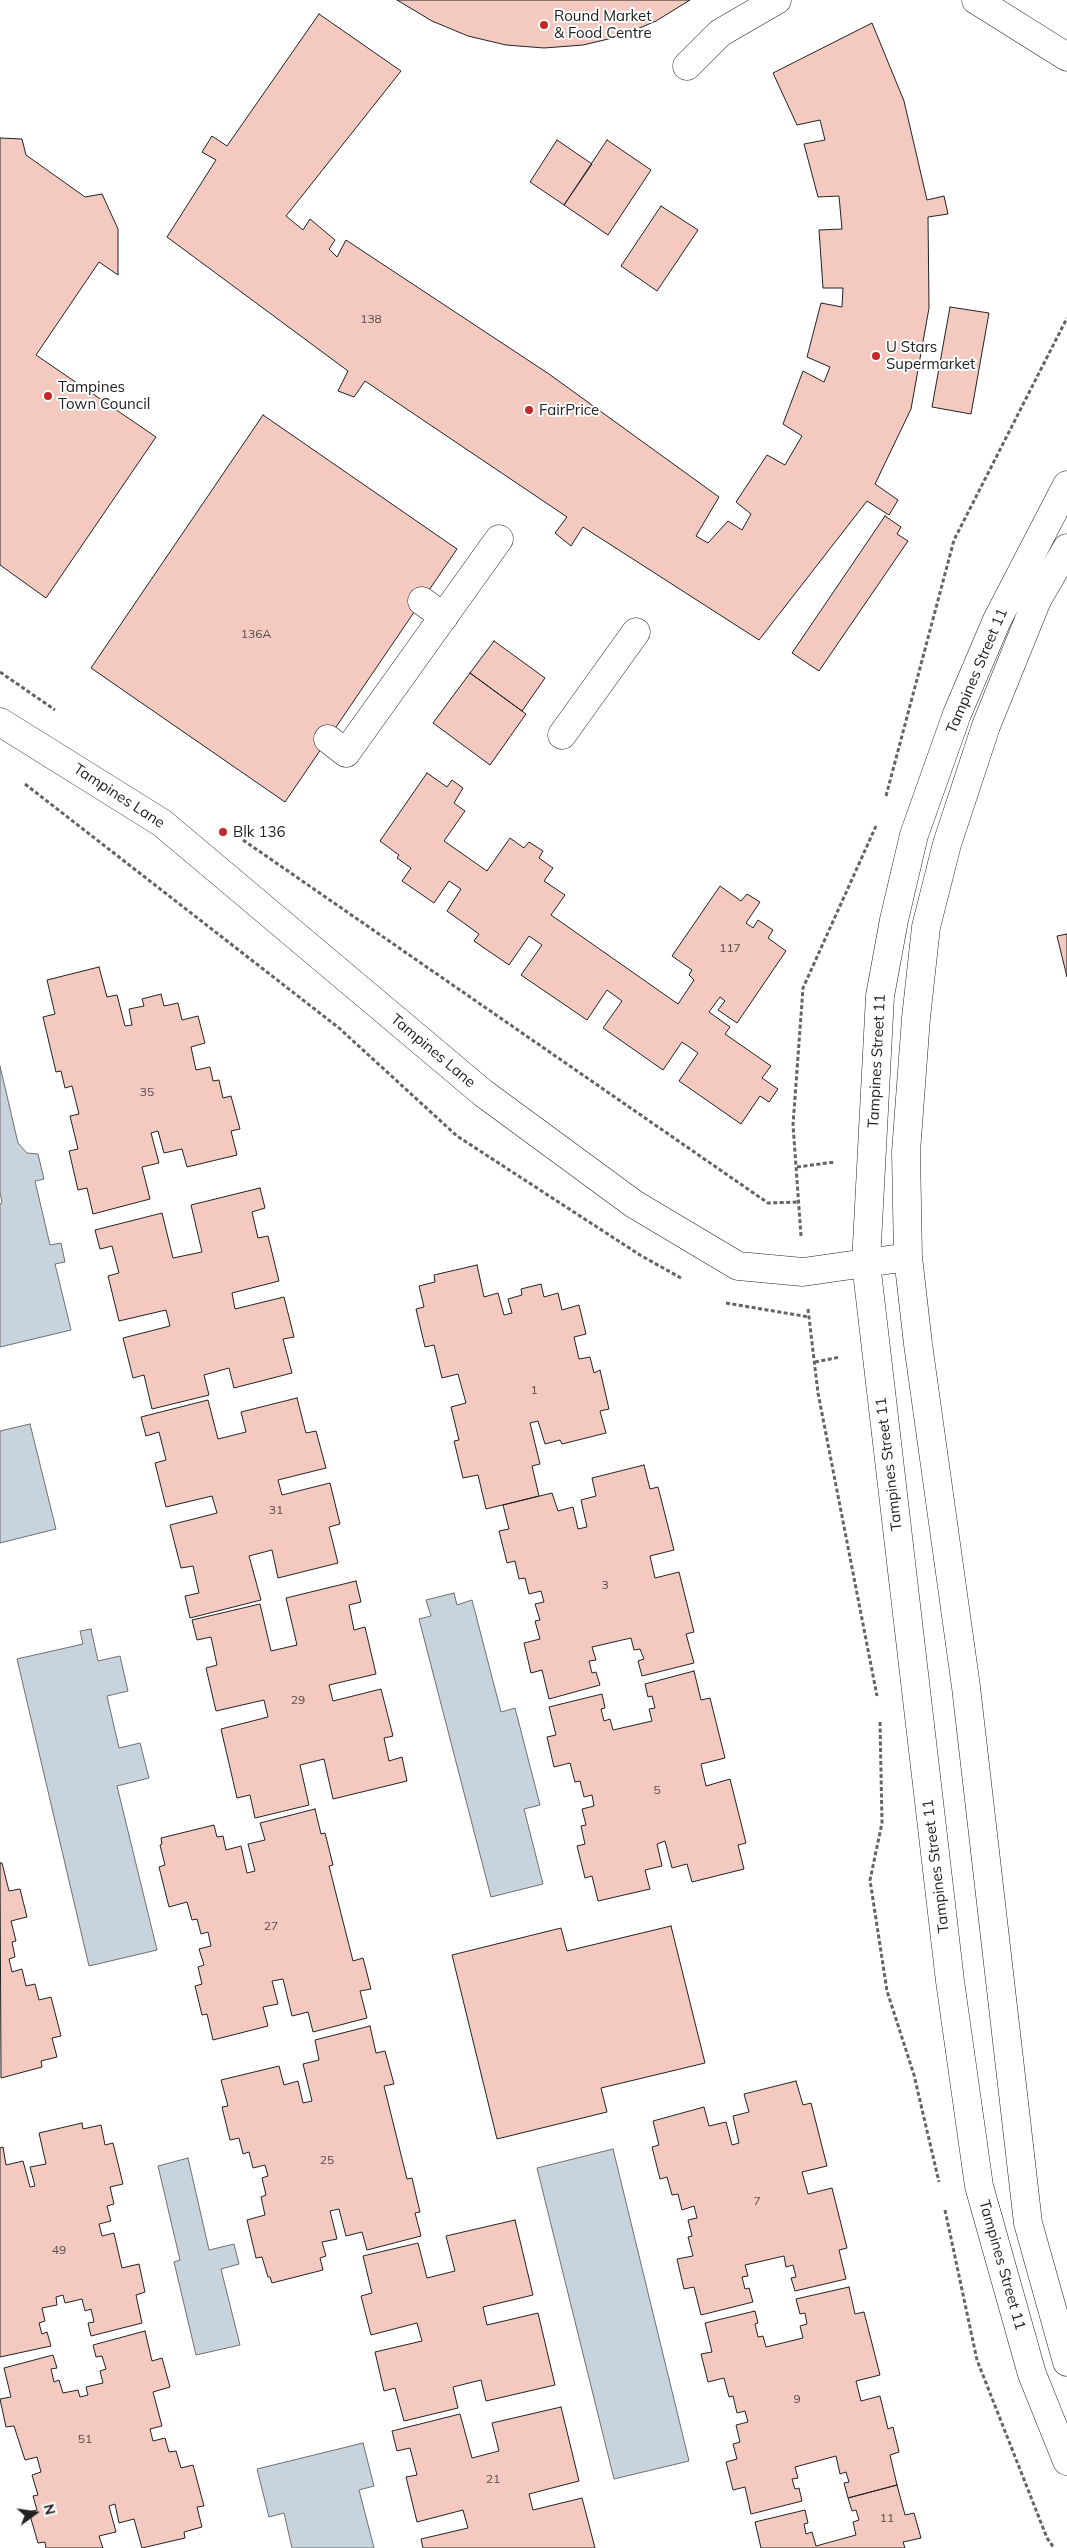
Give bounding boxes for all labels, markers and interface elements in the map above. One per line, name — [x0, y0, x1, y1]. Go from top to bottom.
place label: Round Market & Food Centre — [554, 7, 652, 42]
marker: Round Market & Food Centre — [538, 19, 550, 31]
house number: 138 — [360, 312, 382, 326]
place label: U Stars Supermarket — [886, 338, 975, 373]
marker: U Stars Supermarket — [870, 350, 882, 362]
place label: Tampines Town Council — [58, 378, 150, 413]
marker: Tampines Town Council — [42, 390, 54, 402]
place label: FairPrice — [539, 401, 599, 419]
marker: FairPrice — [523, 404, 535, 416]
street label: Tampines Street 11 — [942, 606, 1012, 736]
house number: 136A — [241, 627, 271, 641]
street label: Tampines Lane — [70, 760, 168, 832]
place label: Blk 136 — [233, 823, 285, 841]
marker: Blk 136 — [217, 826, 229, 838]
house number: 117 — [719, 941, 741, 955]
street label: Tampines Street 11 — [864, 993, 890, 1129]
street label: Tampines Lane — [387, 1010, 479, 1092]
house number: 35 — [140, 1085, 154, 1099]
house number: 1 — [530, 1383, 538, 1397]
street label: Tampines Street 11 — [872, 1396, 906, 1532]
house number: 31 — [269, 1503, 283, 1517]
house number: 3 — [601, 1578, 609, 1592]
house number: 29 — [291, 1693, 305, 1707]
house number: 5 — [653, 1783, 661, 1797]
street label: Tampines Street 11 — [919, 1798, 953, 1934]
house number: 27 — [264, 1919, 278, 1933]
house number: 25 — [320, 2153, 334, 2167]
house number: 7 — [753, 2194, 761, 2208]
street label: Tampines Street 11 — [975, 2198, 1029, 2332]
house number: 49 — [52, 2243, 66, 2257]
house number: 9 — [793, 2392, 801, 2406]
house number: 51 — [78, 2432, 92, 2446]
house number: 21 — [486, 2472, 500, 2486]
north arrow — [10, 2488, 60, 2538]
text: N — [40, 2502, 60, 2517]
house number: 11 — [880, 2511, 894, 2525]

